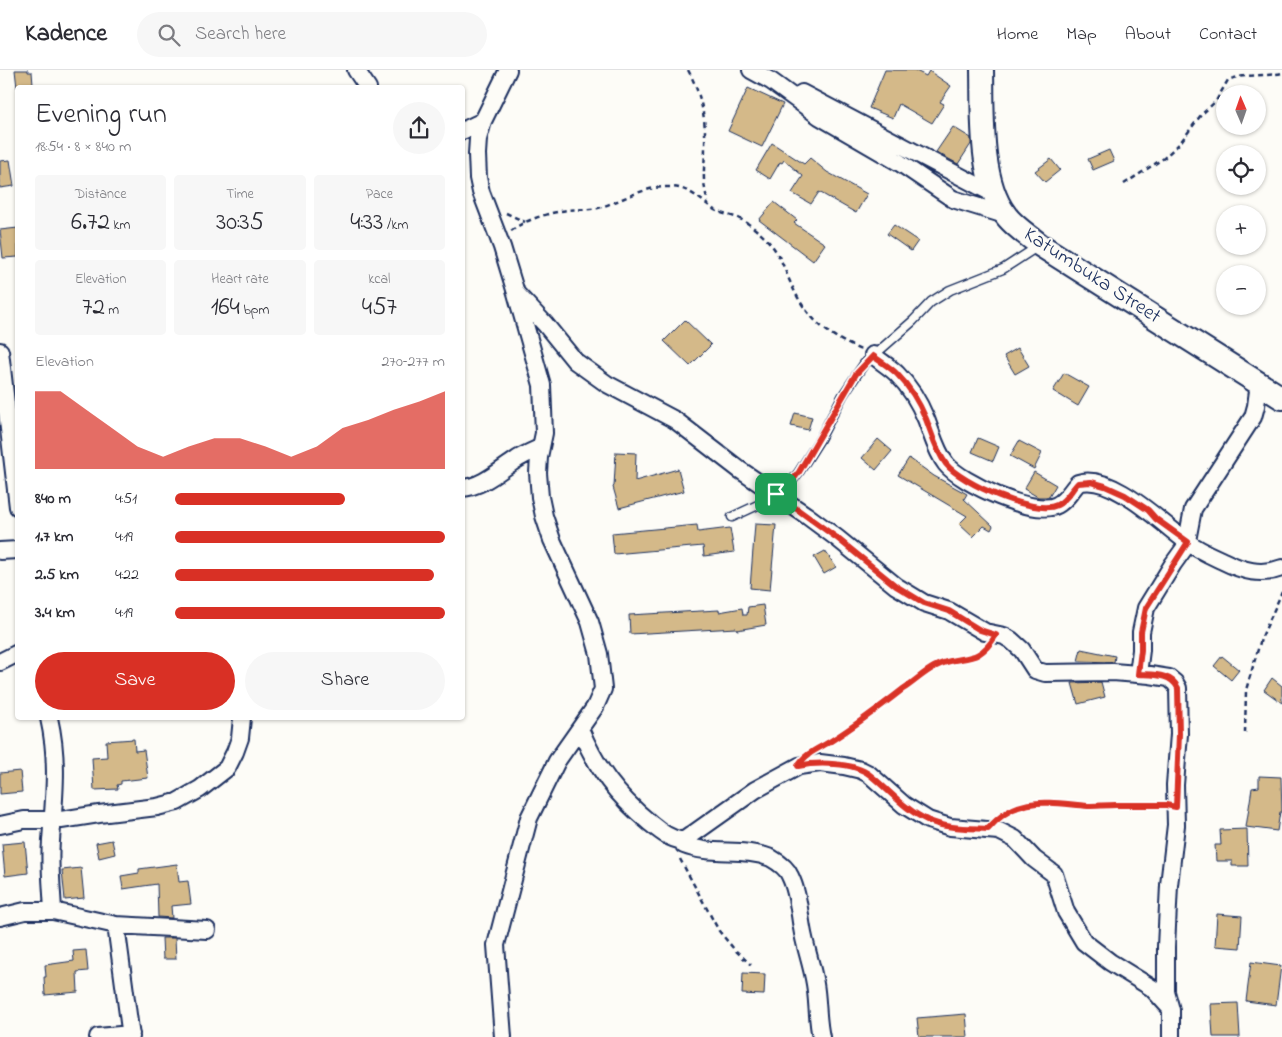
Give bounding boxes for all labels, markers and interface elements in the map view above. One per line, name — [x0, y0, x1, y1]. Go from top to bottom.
search box — [137, 12, 487, 57]
text: Kadence — [25, 17, 107, 52]
icon: search — [155, 21, 183, 49]
text: Search here — [195, 21, 286, 48]
text: Home — [997, 22, 1038, 48]
text: Map — [1066, 22, 1097, 48]
text: About — [1125, 22, 1171, 48]
text: Contact — [1199, 22, 1257, 48]
north arrow — [1216, 85, 1266, 135]
map controls — [1216, 85, 1266, 315]
text: Evening run — [35, 95, 167, 136]
button: share — [393, 102, 445, 154]
text: 18:54 · 8 × 840 m — [35, 135, 131, 159]
button: locate — [1216, 145, 1266, 195]
text: Distance — [75, 184, 126, 205]
text: Time — [226, 184, 254, 205]
text: Pace — [366, 184, 393, 205]
text: 6.72 — [71, 205, 110, 241]
text: 30:35 — [216, 205, 264, 241]
text: 4:33 — [350, 205, 383, 241]
button: + — [1216, 205, 1266, 255]
text: km — [110, 215, 130, 236]
text: /km — [383, 215, 408, 236]
street label: Katumbuka Street — [1017, 220, 1167, 332]
button: − — [1216, 265, 1266, 315]
text: Elevation — [75, 269, 126, 290]
text: Heart rate — [211, 269, 269, 290]
text: kcal — [368, 269, 390, 290]
text: 72 — [82, 290, 105, 326]
text: 164 — [211, 290, 240, 326]
text: 457 — [362, 290, 397, 326]
text: m — [105, 300, 119, 321]
text: bpm — [240, 300, 269, 321]
text: Elevation — [35, 350, 94, 374]
text: 270–277 m — [381, 350, 445, 374]
pin — [755, 473, 797, 515]
icon: arrive — [762, 480, 790, 508]
text: 840 m — [35, 487, 71, 511]
text: 4:51 — [115, 487, 137, 511]
text: 1.7 km — [35, 525, 73, 549]
text: 4:19 — [115, 525, 133, 549]
text: 2.5 km — [35, 563, 79, 587]
text: 4:22 — [115, 563, 139, 587]
text: 3.4 km — [35, 601, 75, 625]
text: 4:19 — [115, 601, 133, 625]
button: Save — [35, 652, 235, 710]
button: Share — [245, 652, 445, 710]

